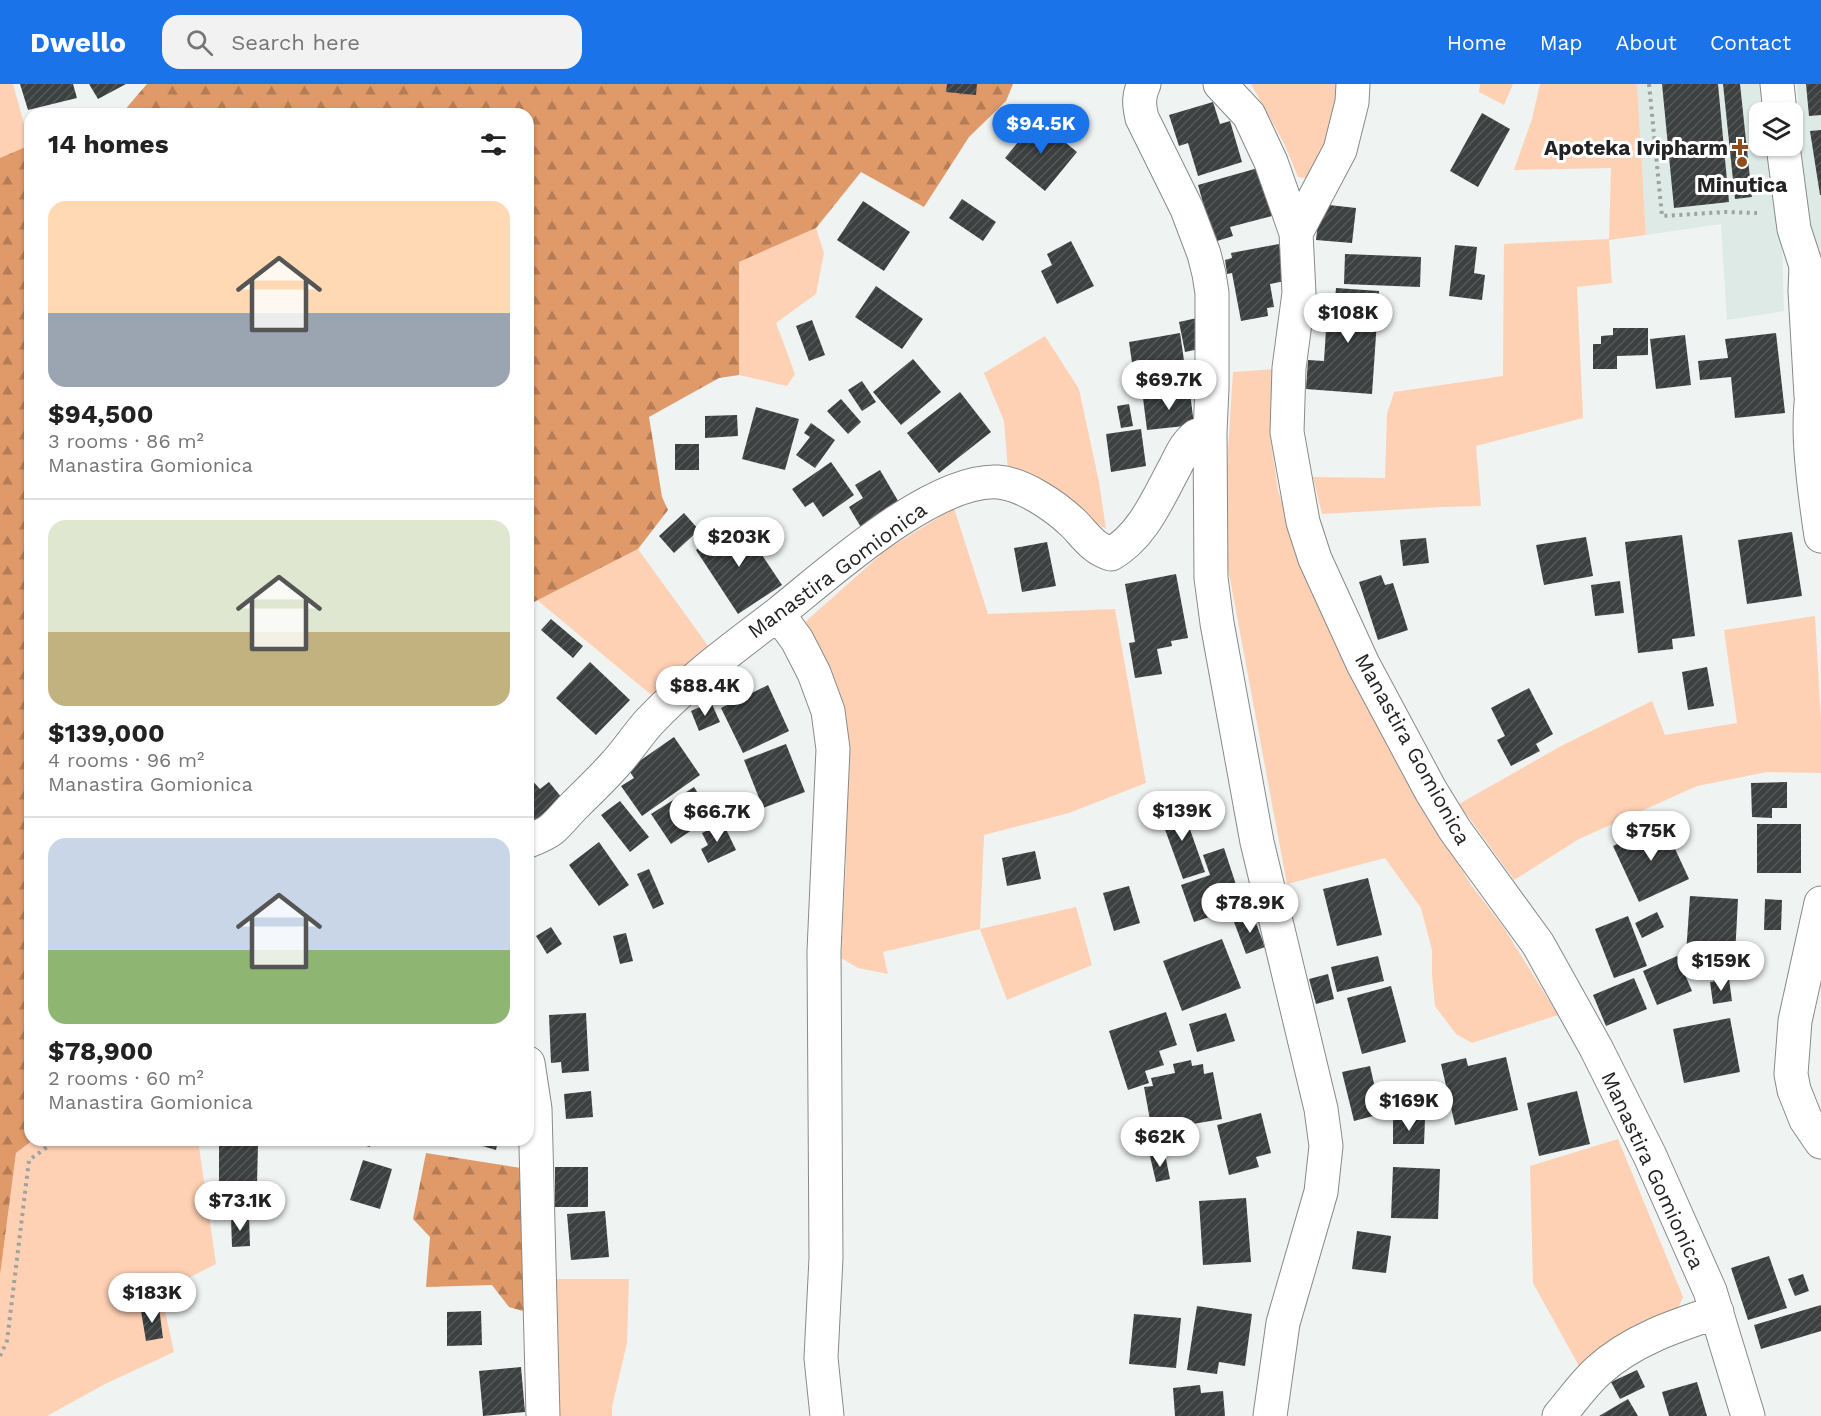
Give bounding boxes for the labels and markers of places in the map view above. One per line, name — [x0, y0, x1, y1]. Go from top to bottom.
pin: $94.5K — [992, 104, 1090, 155]
place label: Apoteka Ivipharm — [1544, 135, 1728, 160]
marker: Apoteka Ivipharm — [1733, 140, 1747, 154]
marker: Minutica — [1735, 155, 1749, 169]
place label: Minutica — [1697, 172, 1788, 197]
pin: $108K — [1306, 293, 1390, 344]
pin: $69.7K — [1120, 360, 1218, 411]
pin: $203K — [697, 517, 781, 568]
pin: $88.4K — [656, 666, 754, 717]
pin: $139K — [1140, 791, 1224, 842]
pin: $66.7K — [668, 792, 766, 843]
pin: $75K — [1615, 811, 1687, 862]
pin: $78.9K — [1201, 883, 1299, 934]
pin: $159K — [1679, 941, 1763, 992]
pin: $169K — [1367, 1081, 1451, 1132]
pin: $62K — [1124, 1117, 1196, 1168]
pin: $73.1K — [191, 1181, 289, 1232]
pin: $183K — [110, 1273, 194, 1324]

